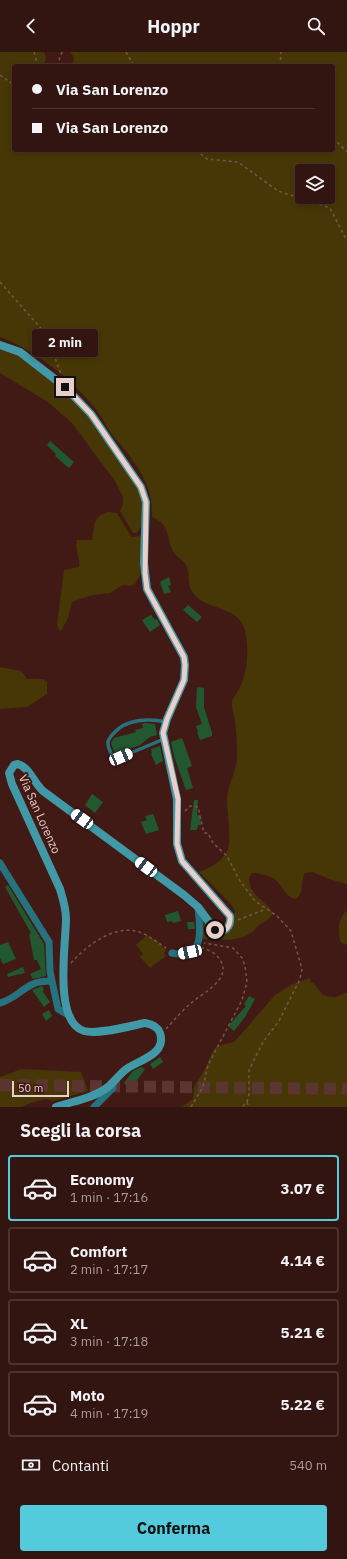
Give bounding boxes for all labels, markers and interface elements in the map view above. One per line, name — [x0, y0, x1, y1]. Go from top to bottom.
icon: back — [20, 15, 42, 37]
text: Hoppr — [147, 15, 200, 38]
icon: search — [305, 15, 327, 37]
text: Via San Lorenzo — [56, 80, 168, 99]
text: Via San Lorenzo — [56, 118, 168, 137]
map controls — [295, 164, 335, 204]
button: layers — [295, 164, 335, 204]
callout: 2 min — [32, 329, 98, 357]
text: 2 min — [48, 334, 82, 351]
route end — [56, 378, 74, 396]
car — [108, 747, 134, 767]
street label: Via San Lorenzo — [16, 772, 64, 856]
car — [69, 807, 95, 831]
car — [133, 855, 159, 879]
route start — [206, 921, 224, 939]
car — [177, 944, 203, 960]
scale bar — [12, 1079, 69, 1098]
text: 50 m — [18, 1081, 43, 1095]
text: Scegli la corsa — [20, 1119, 141, 1142]
icon: car — [22, 1170, 58, 1206]
text: Economy — [70, 1170, 134, 1189]
text: 3.07 € — [280, 1179, 325, 1198]
text: 1 min · 17:16 — [70, 1189, 148, 1206]
icon: car — [22, 1242, 58, 1278]
text: Comfort — [70, 1242, 127, 1261]
text: 4.14 € — [280, 1251, 325, 1270]
text: 2 min · 17:17 — [70, 1261, 148, 1278]
icon: car — [22, 1314, 58, 1350]
text: XL — [70, 1314, 88, 1333]
text: 5.21 € — [280, 1323, 325, 1342]
text: 3 min · 17:18 — [70, 1333, 148, 1350]
icon: car — [22, 1386, 58, 1422]
text: Moto — [70, 1386, 105, 1405]
text: 5.22 € — [280, 1395, 325, 1414]
text: 4 min · 17:19 — [70, 1405, 148, 1422]
icon: cash — [20, 1454, 42, 1476]
text: Contanti — [52, 1456, 109, 1475]
text: 540 m — [289, 1457, 327, 1474]
button: Conferma — [20, 1505, 327, 1551]

